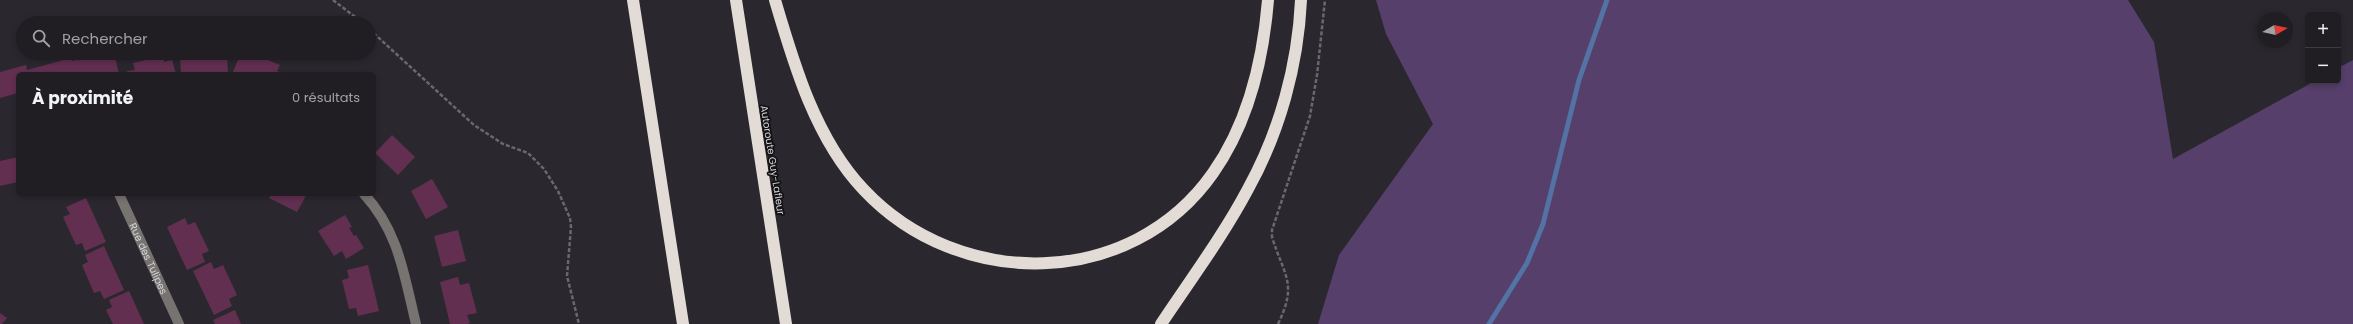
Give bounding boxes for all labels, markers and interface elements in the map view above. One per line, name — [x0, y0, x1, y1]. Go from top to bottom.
north arrow — [2257, 12, 2293, 48]
map controls — [2305, 12, 2341, 84]
button: + — [2305, 12, 2341, 48]
search box — [16, 16, 376, 60]
icon: search — [30, 27, 52, 49]
text: Rechercher — [62, 28, 148, 49]
button: − — [2305, 48, 2341, 84]
text: À proximité — [32, 86, 133, 110]
text: 0 résultats — [292, 88, 360, 107]
street label: Autoroute Guy-Lafleur — [756, 104, 789, 216]
street label: Rue des Tulipes — [125, 220, 171, 297]

